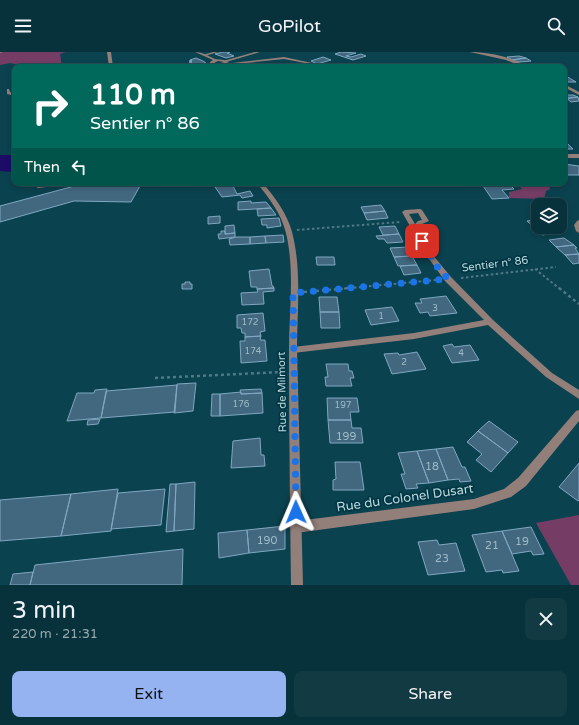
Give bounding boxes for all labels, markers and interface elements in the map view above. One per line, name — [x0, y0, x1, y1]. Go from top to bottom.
icon: menu — [12, 15, 34, 37]
text: GoPilot — [258, 15, 321, 37]
icon: search — [545, 15, 567, 37]
text: 110 m — [90, 78, 176, 112]
icon: right — [24, 80, 76, 132]
text: Sentier n° 86 — [90, 112, 200, 134]
icon: left — [68, 156, 90, 178]
text: Then — [24, 158, 60, 176]
map controls — [531, 198, 567, 234]
button: layers — [531, 198, 567, 234]
pin — [405, 224, 439, 258]
icon: arrive — [411, 230, 433, 252]
street label: Sentier n° 86 — [461, 253, 529, 275]
house number: 3 — [432, 303, 438, 314]
house number: 1 — [378, 311, 384, 322]
house number: 172 — [242, 317, 258, 328]
house number: 174 — [245, 346, 262, 357]
house number: 4 — [458, 348, 464, 359]
street label: Rue de Milmort — [275, 351, 289, 433]
house number: 2 — [401, 357, 407, 368]
house number: 176 — [233, 399, 250, 410]
house number: 197 — [335, 400, 352, 411]
house number: 199 — [336, 430, 356, 443]
house number: 18 — [425, 460, 439, 473]
street label: Rue du Colonel Dusart — [335, 480, 475, 516]
position arrow — [275, 491, 317, 533]
house number: 190 — [257, 534, 277, 547]
house number: 19 — [515, 535, 529, 548]
house number: 21 — [485, 539, 499, 552]
house number: 23 — [435, 552, 449, 565]
text: 3 min — [12, 596, 76, 625]
button: close — [525, 598, 567, 640]
text: 220 m · 21:31 — [12, 626, 98, 642]
button: Exit — [12, 671, 286, 717]
button: Share — [294, 671, 567, 717]

